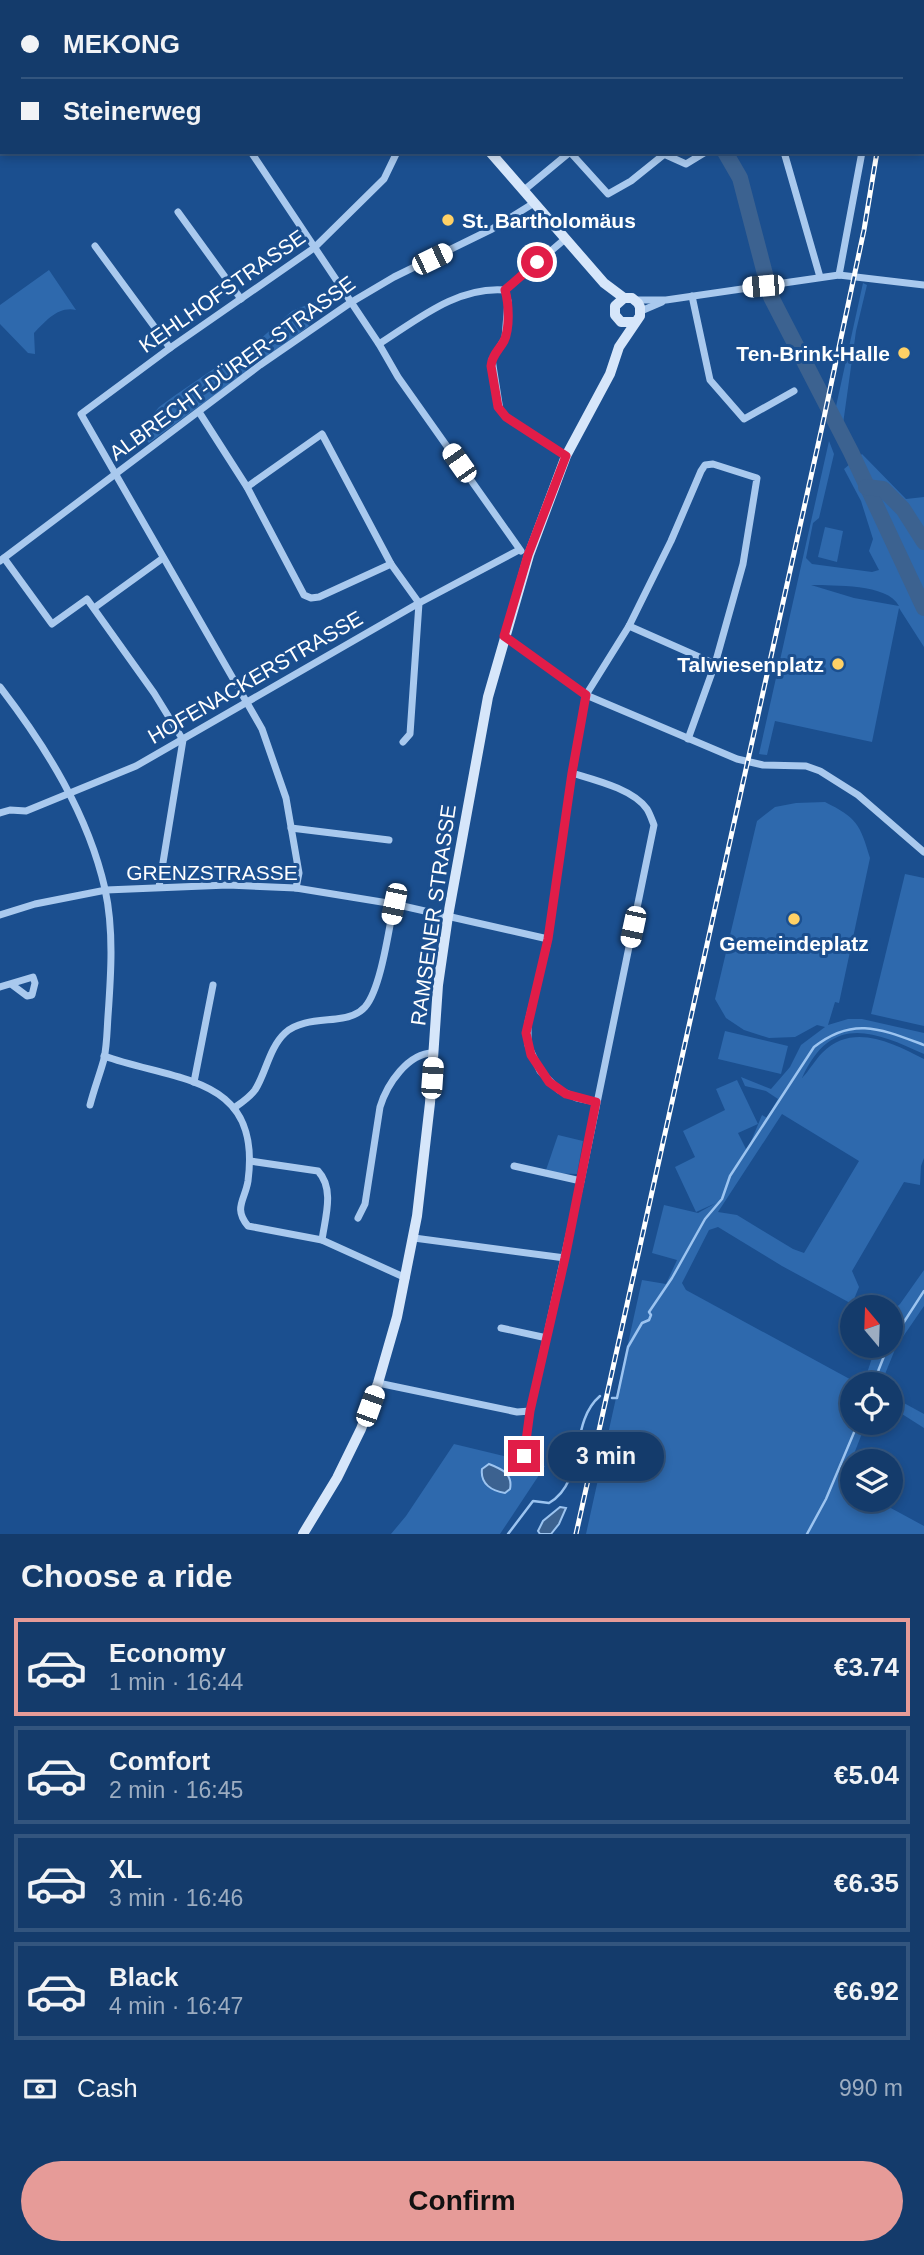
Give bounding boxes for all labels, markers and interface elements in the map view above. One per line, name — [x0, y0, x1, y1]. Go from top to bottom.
text: MEKONG — [63, 29, 180, 59]
text: Steinerweg — [63, 96, 202, 126]
place label: St. Bartholomäus — [462, 209, 636, 232]
marker: St. Bartholomäus — [440, 212, 456, 228]
street label: KEHLHOFSTRASSE — [135, 225, 309, 357]
car — [409, 240, 456, 278]
route start — [521, 246, 553, 278]
street label: ALBRECHT-DÜRER-STRASSE — [105, 271, 359, 465]
car — [742, 274, 785, 298]
place label: Ten-Brink-Halle — [736, 342, 890, 365]
marker: Ten-Brink-Halle — [896, 345, 912, 361]
car — [439, 440, 480, 486]
street label: HOFENACKERSTRASSE — [144, 606, 366, 748]
place label: Talwiesenplatz — [677, 653, 824, 676]
marker: Talwiesenplatz — [830, 656, 846, 672]
street label: RAMSENER STRASSE — [406, 803, 460, 1027]
street label: GRENZSTRASSE — [126, 861, 298, 884]
car — [380, 881, 409, 927]
car — [619, 904, 648, 950]
marker: Gemeindeplatz — [786, 911, 802, 927]
place label: Gemeindeplatz — [719, 932, 869, 955]
car — [421, 1056, 444, 1100]
north arrow — [840, 1295, 903, 1358]
map controls — [840, 1295, 903, 1512]
button: locate — [840, 1372, 903, 1435]
car — [353, 1383, 388, 1429]
callout: 3 min — [548, 1432, 664, 1480]
route end — [508, 1440, 540, 1472]
text: 3 min — [576, 1443, 636, 1469]
button: layers — [840, 1449, 903, 1512]
text: Choose a ride — [21, 1558, 233, 1594]
icon: car — [25, 1636, 88, 1699]
text: Economy — [109, 1638, 226, 1668]
text: €3.74 — [834, 1652, 899, 1682]
text: 1 min · 16:44 — [109, 1669, 243, 1695]
icon: car — [25, 1744, 88, 1807]
text: Comfort — [109, 1746, 210, 1776]
text: €5.04 — [834, 1760, 899, 1790]
text: 2 min · 16:45 — [109, 1777, 243, 1803]
icon: car — [25, 1852, 88, 1915]
text: XL — [109, 1854, 142, 1884]
text: €6.35 — [834, 1868, 899, 1898]
text: 3 min · 16:46 — [109, 1885, 243, 1911]
icon: car — [25, 1960, 88, 2023]
text: Black — [109, 1962, 178, 1992]
text: €6.92 — [834, 1976, 899, 2006]
text: 4 min · 16:47 — [109, 1993, 243, 2019]
icon: cash — [21, 2070, 59, 2108]
text: Cash — [77, 2073, 138, 2103]
text: 990 m — [839, 2075, 903, 2101]
button: Confirm — [21, 2161, 903, 2241]

